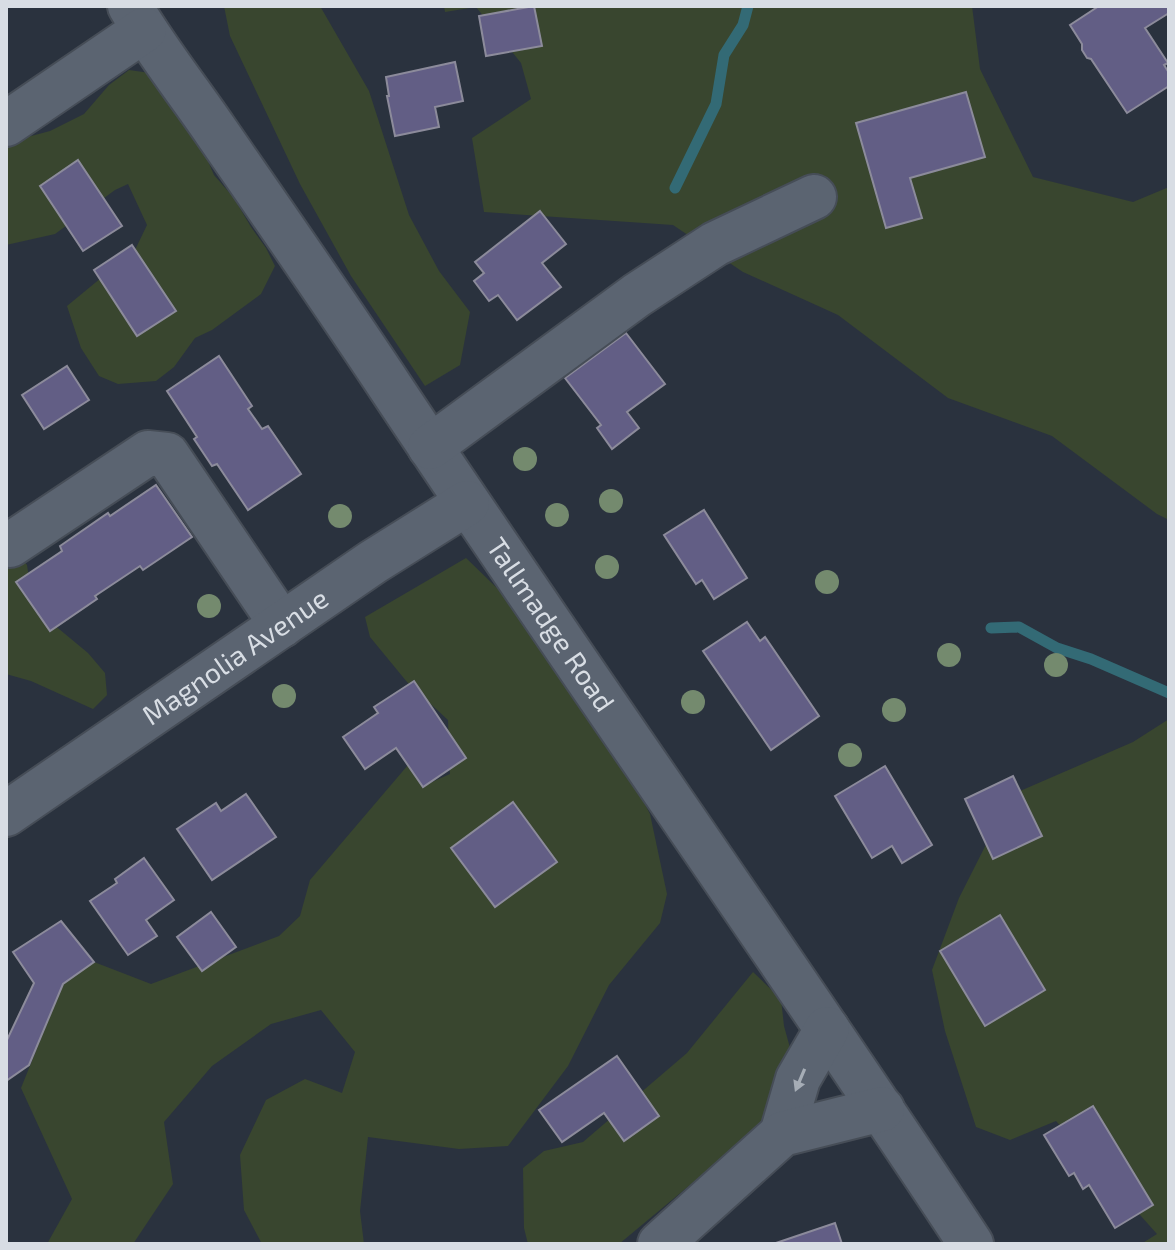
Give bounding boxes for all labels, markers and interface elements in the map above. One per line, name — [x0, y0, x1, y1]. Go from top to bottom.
street label: Tallmadge Road — [480, 531, 623, 717]
street label: Magnolia Avenue — [135, 580, 334, 731]
one-way arrow — [793, 1068, 806, 1091]

